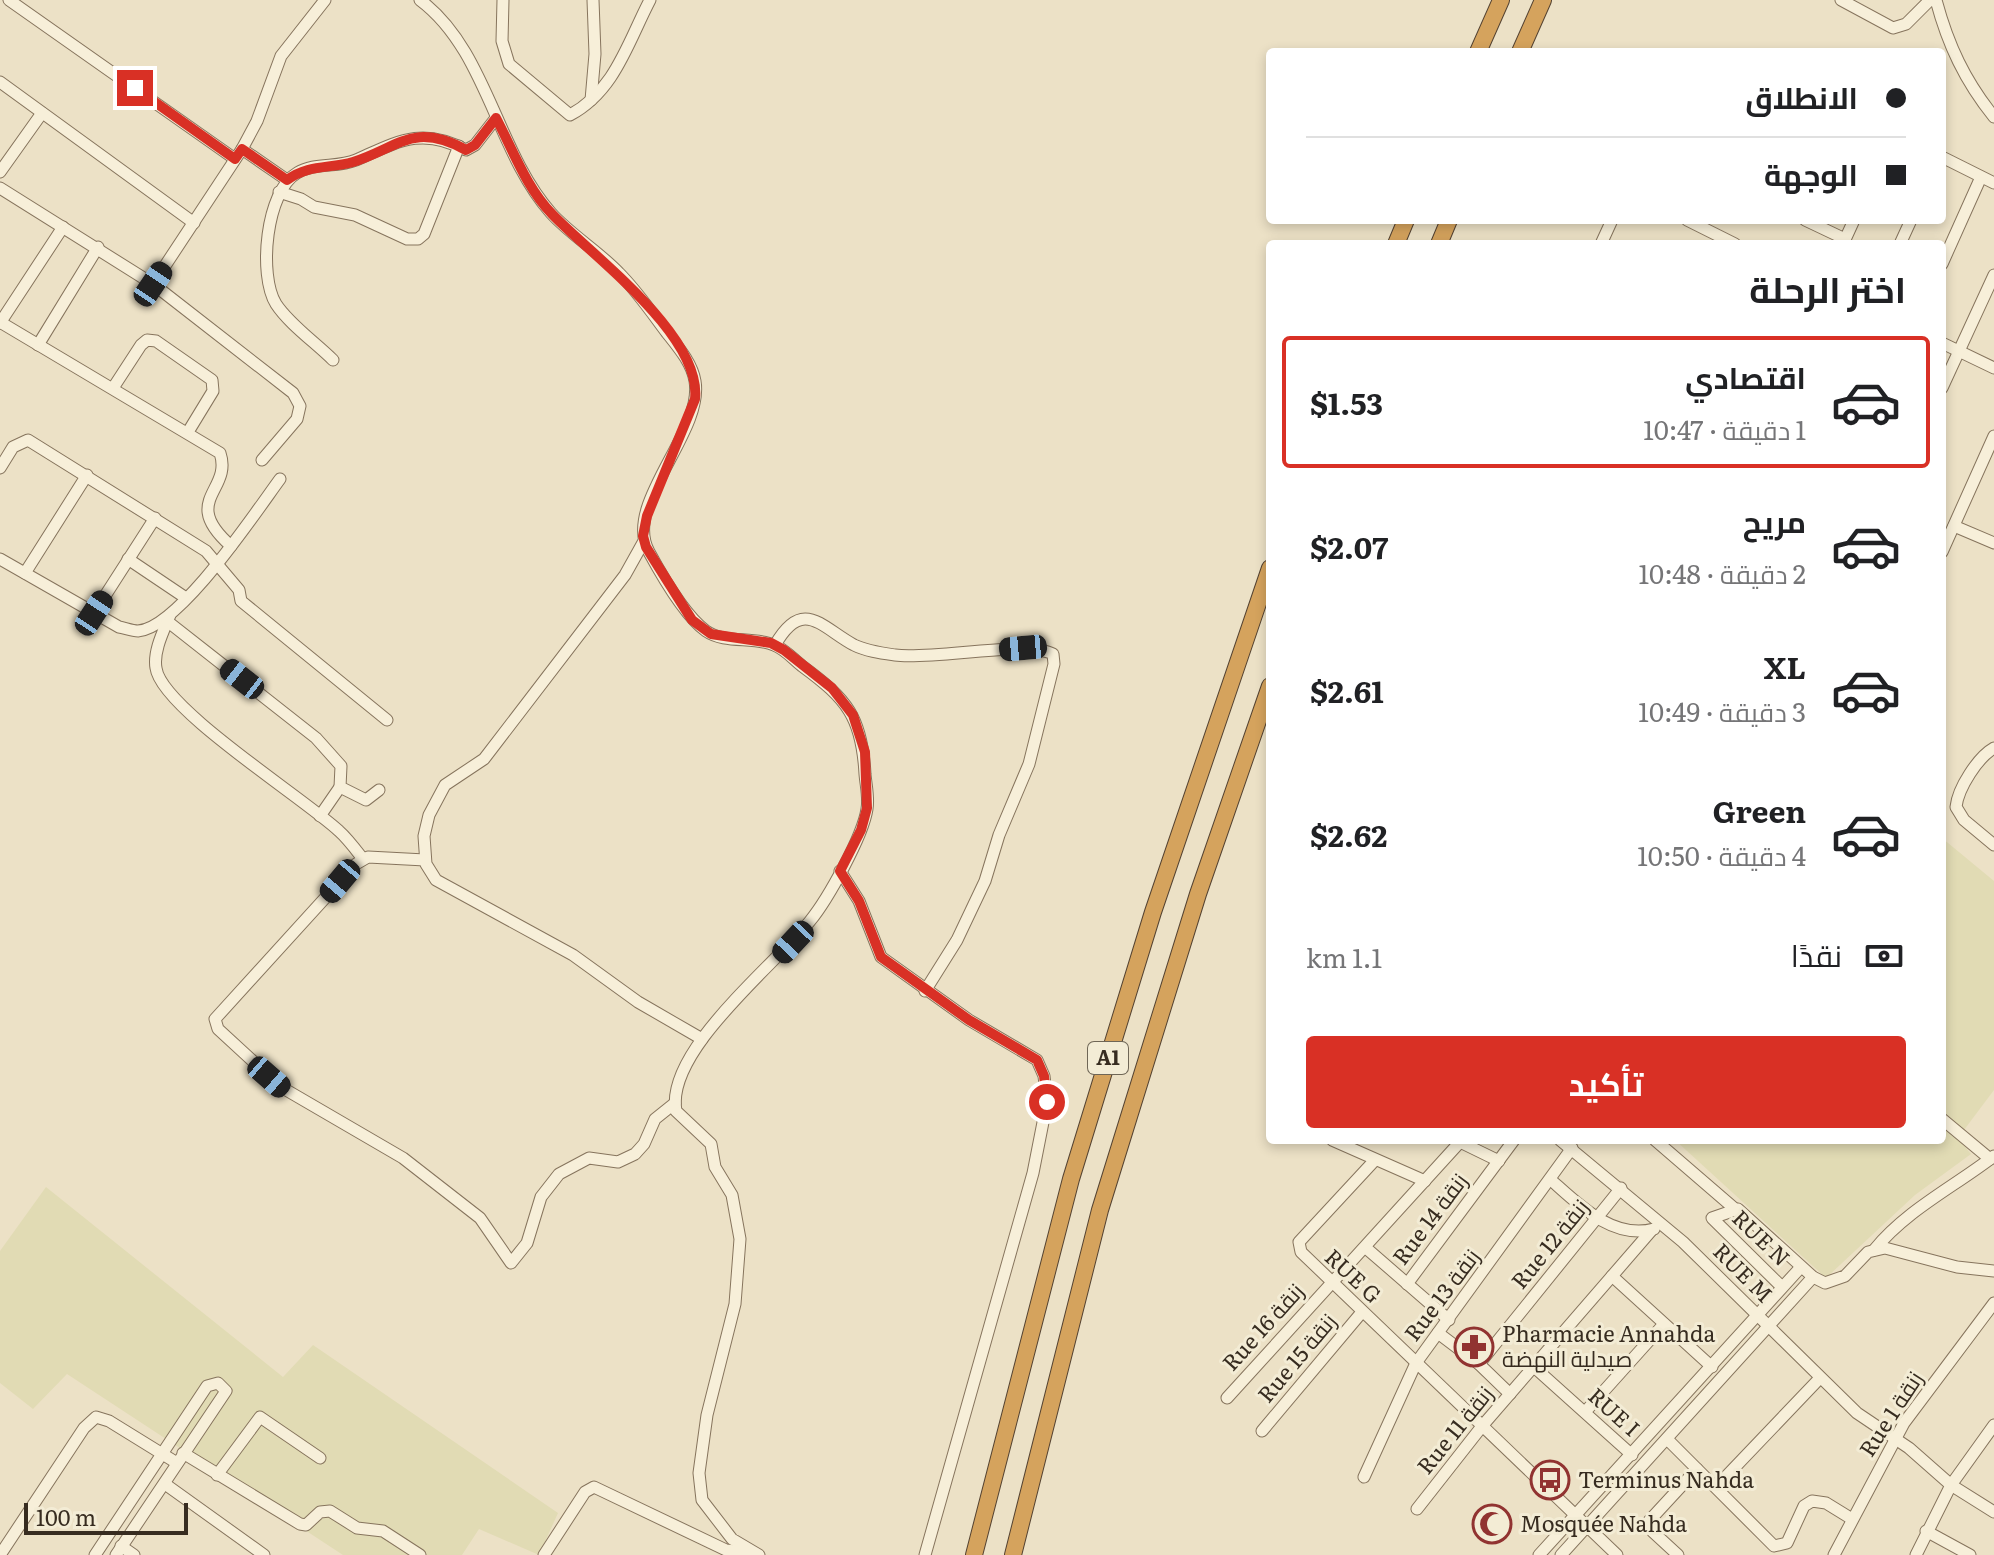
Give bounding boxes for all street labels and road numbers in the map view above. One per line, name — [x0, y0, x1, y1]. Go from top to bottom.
road number: A1 — [1088, 1042, 1128, 1074]
street label: Rue 14 زنقة — [1383, 1165, 1474, 1271]
street label: Rue 12 زنقة — [1502, 1191, 1596, 1295]
street label: RUE N — [1726, 1201, 1798, 1273]
street label: RUE M — [1707, 1234, 1782, 1309]
street label: RUE G — [1318, 1240, 1390, 1310]
street label: Rue 13 زنقة — [1395, 1241, 1487, 1347]
street label: Rue 16 زنقة — [1213, 1275, 1310, 1377]
street label: Rue 15 زنقة — [1249, 1305, 1343, 1409]
street label: Rue 1 زنقة — [1850, 1364, 1930, 1463]
street label: Rue 11 زنقة — [1408, 1378, 1500, 1480]
street label: RUE I — [1582, 1379, 1648, 1443]

